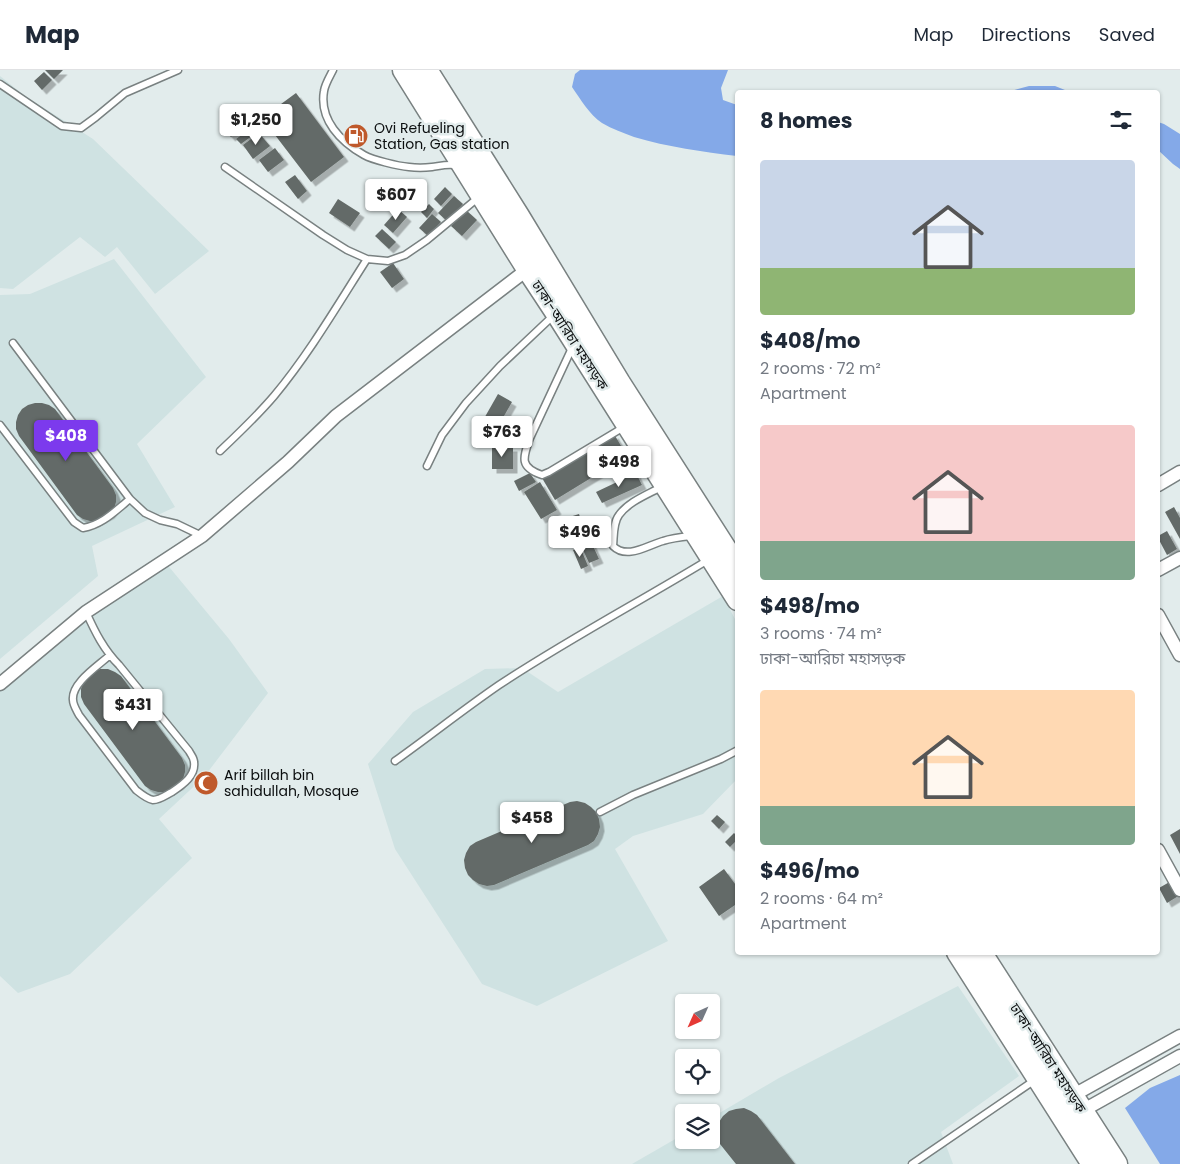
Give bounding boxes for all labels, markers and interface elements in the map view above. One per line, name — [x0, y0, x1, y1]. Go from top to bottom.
text: Map — [25, 18, 80, 51]
text: Map — [914, 22, 953, 47]
text: Directions — [981, 22, 1071, 47]
text: Saved — [1099, 22, 1155, 47]
pin: $1,250 — [215, 104, 297, 146]
text: 8 homes — [760, 106, 852, 135]
icon: filters — [1107, 106, 1135, 134]
text: $1,250 — [230, 108, 282, 131]
place label: Ovi Refueling Station, Gas station — [374, 118, 509, 154]
fuel station icon: Ovi Refueling Station, Gas station — [343, 123, 369, 149]
pin: $607 — [366, 178, 426, 221]
text: $607 — [376, 183, 416, 206]
icon: home — [903, 192, 993, 282]
street label: ঢাকা-আরিচা মহাসড়ক — [526, 275, 613, 394]
text: $408/mo — [760, 326, 860, 355]
text: 2 rooms · 72 m² — [760, 357, 881, 380]
text: Apartment — [760, 382, 847, 405]
pin: $763 — [472, 416, 532, 458]
pin: $408 — [36, 420, 96, 462]
text: $763 — [483, 420, 521, 443]
text: $408 — [45, 424, 87, 447]
pin: $498 — [589, 446, 649, 488]
text: $498 — [598, 450, 640, 473]
icon: home — [903, 457, 993, 547]
pin: $496 — [550, 516, 610, 558]
text: $496 — [559, 520, 601, 543]
text: $498/mo — [760, 591, 860, 620]
text: 3 rooms · 74 m² — [760, 622, 882, 645]
text: ঢাকা-আরিচা মহাসড়ক — [760, 647, 905, 670]
pin: $431 — [103, 688, 163, 731]
text: $431 — [114, 693, 152, 716]
icon: home — [903, 722, 993, 812]
place label: Arif billah bin sahidullah, Mosque — [224, 765, 359, 801]
mosque icon: Arif billah bin sahidullah, Mosque — [193, 770, 219, 796]
pin: $458 — [502, 802, 562, 844]
text: $458 — [511, 806, 553, 829]
text: $496/mo — [760, 856, 859, 885]
text: 2 rooms · 64 m² — [760, 887, 883, 910]
text: Apartment — [760, 912, 847, 935]
north arrow — [675, 994, 720, 1039]
map controls — [675, 994, 720, 1149]
street label: ঢাকা-আরিচা মহাসড়ক — [1004, 998, 1091, 1117]
button: locate — [675, 1049, 720, 1094]
button: layers — [675, 1104, 720, 1149]

